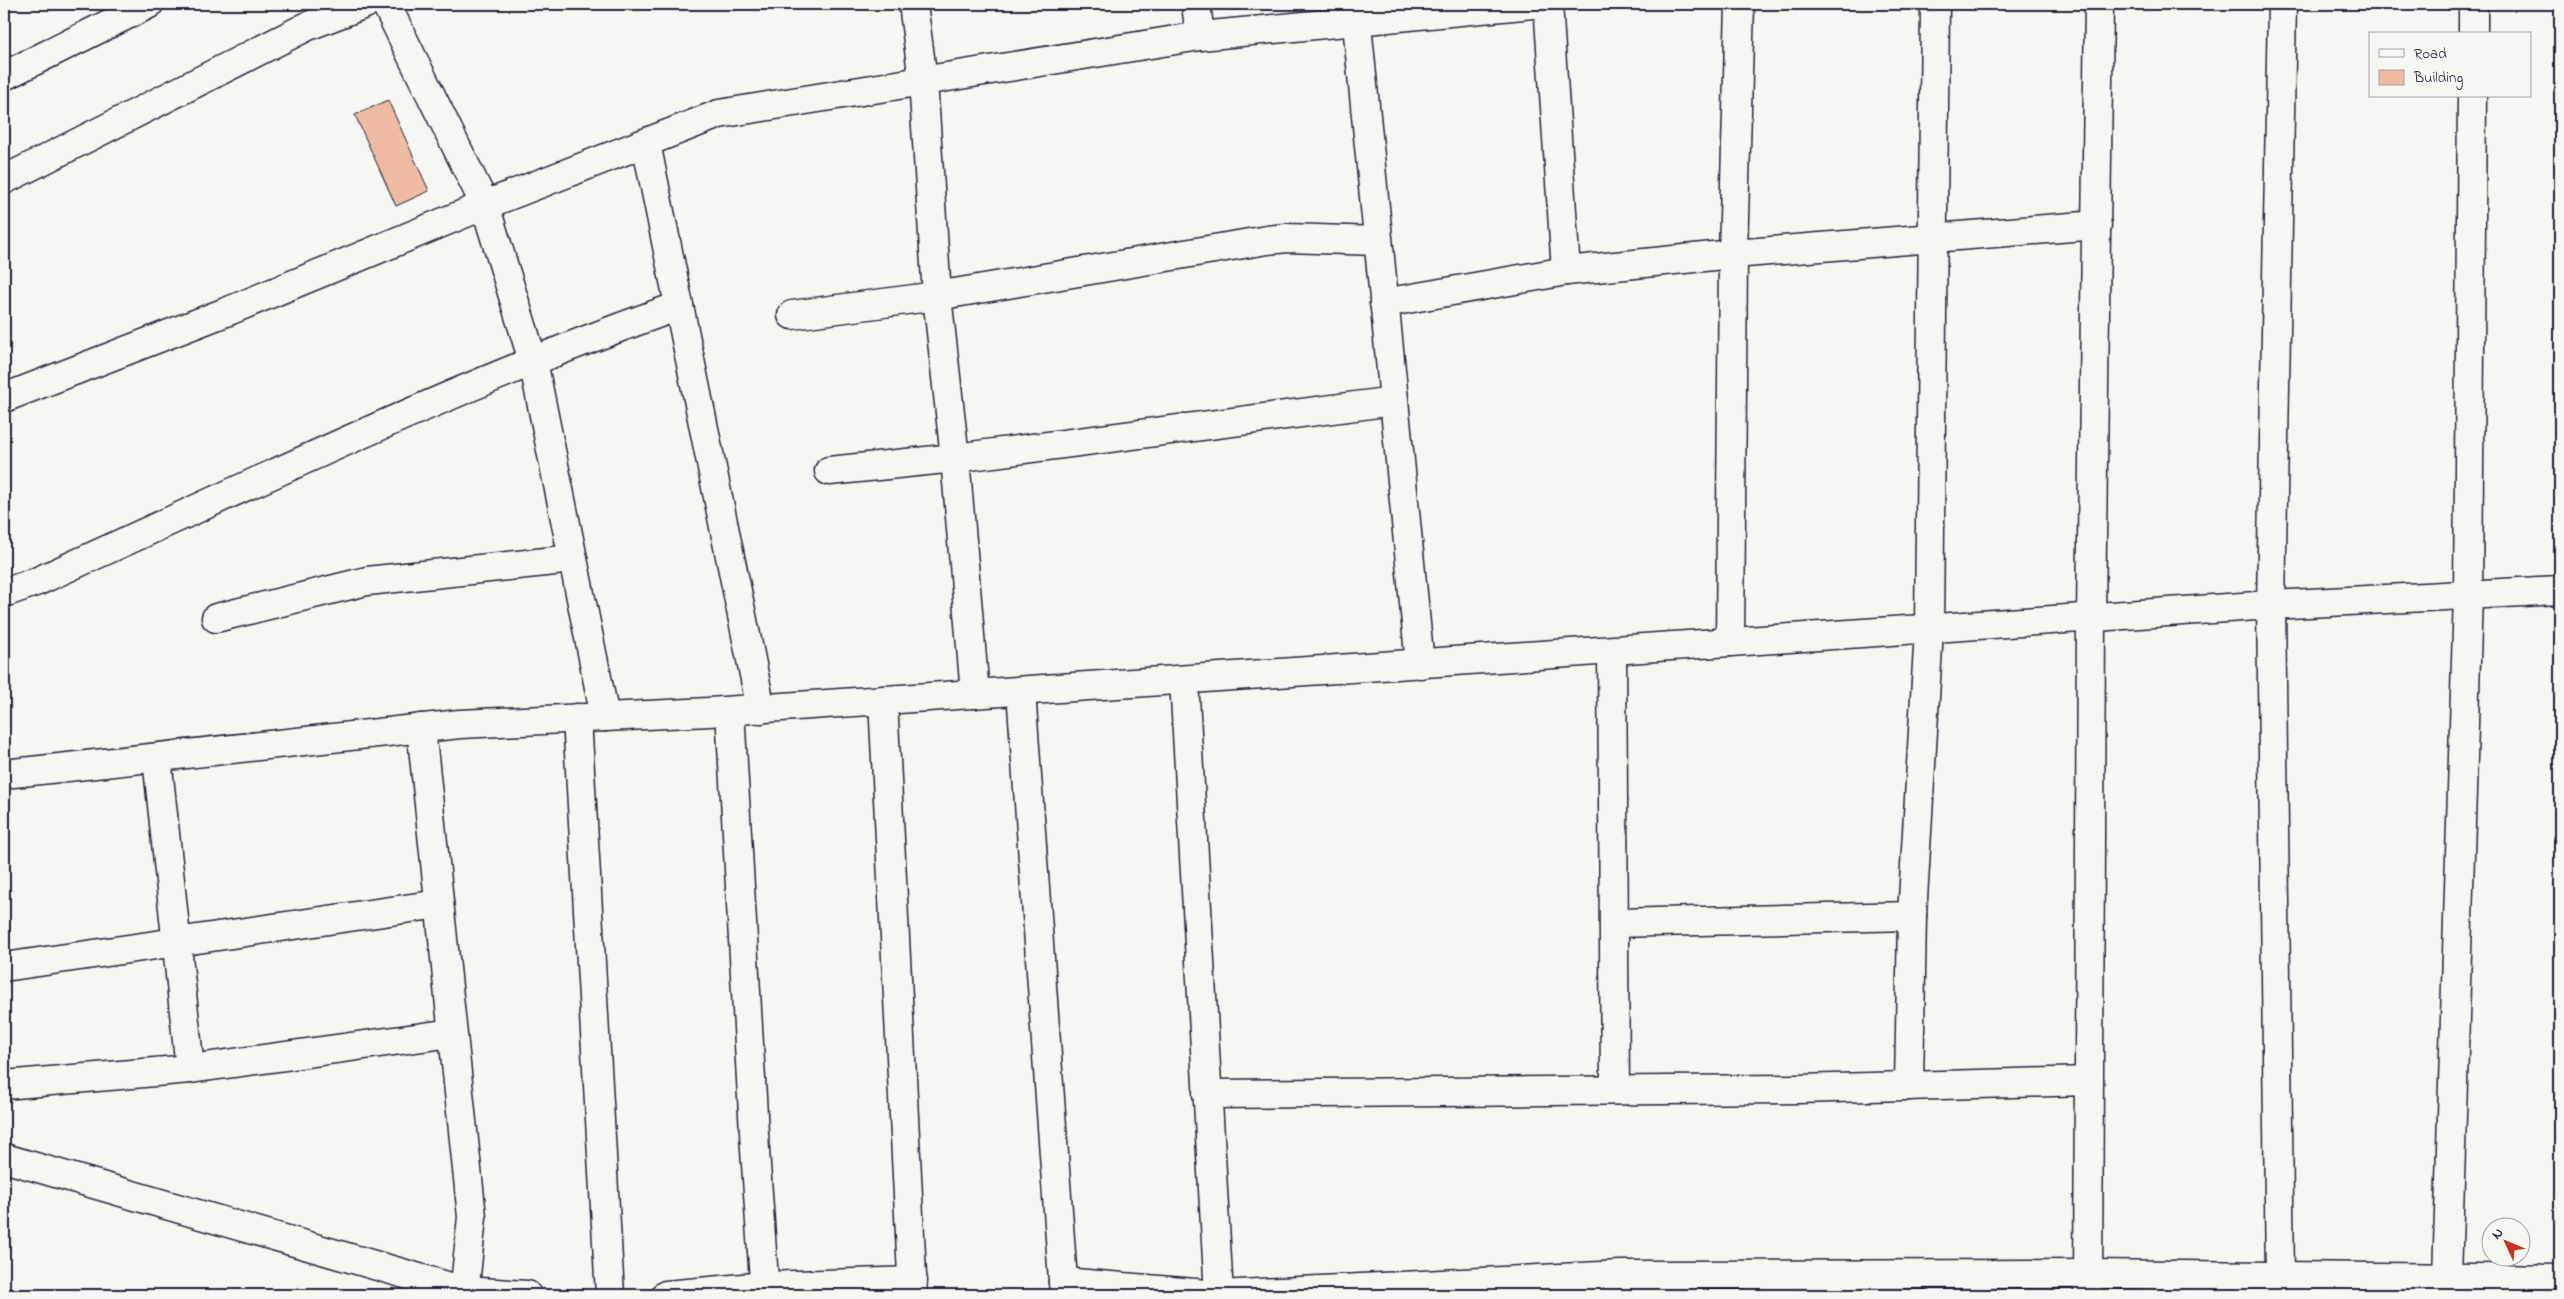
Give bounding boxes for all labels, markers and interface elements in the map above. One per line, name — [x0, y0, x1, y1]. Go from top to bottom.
legend — [2369, 32, 2532, 98]
text: Road — [2414, 43, 2447, 65]
text: Building — [2413, 67, 2463, 90]
north arrow — [2482, 1216, 2532, 1266]
text: N — [2487, 1223, 2509, 1245]

